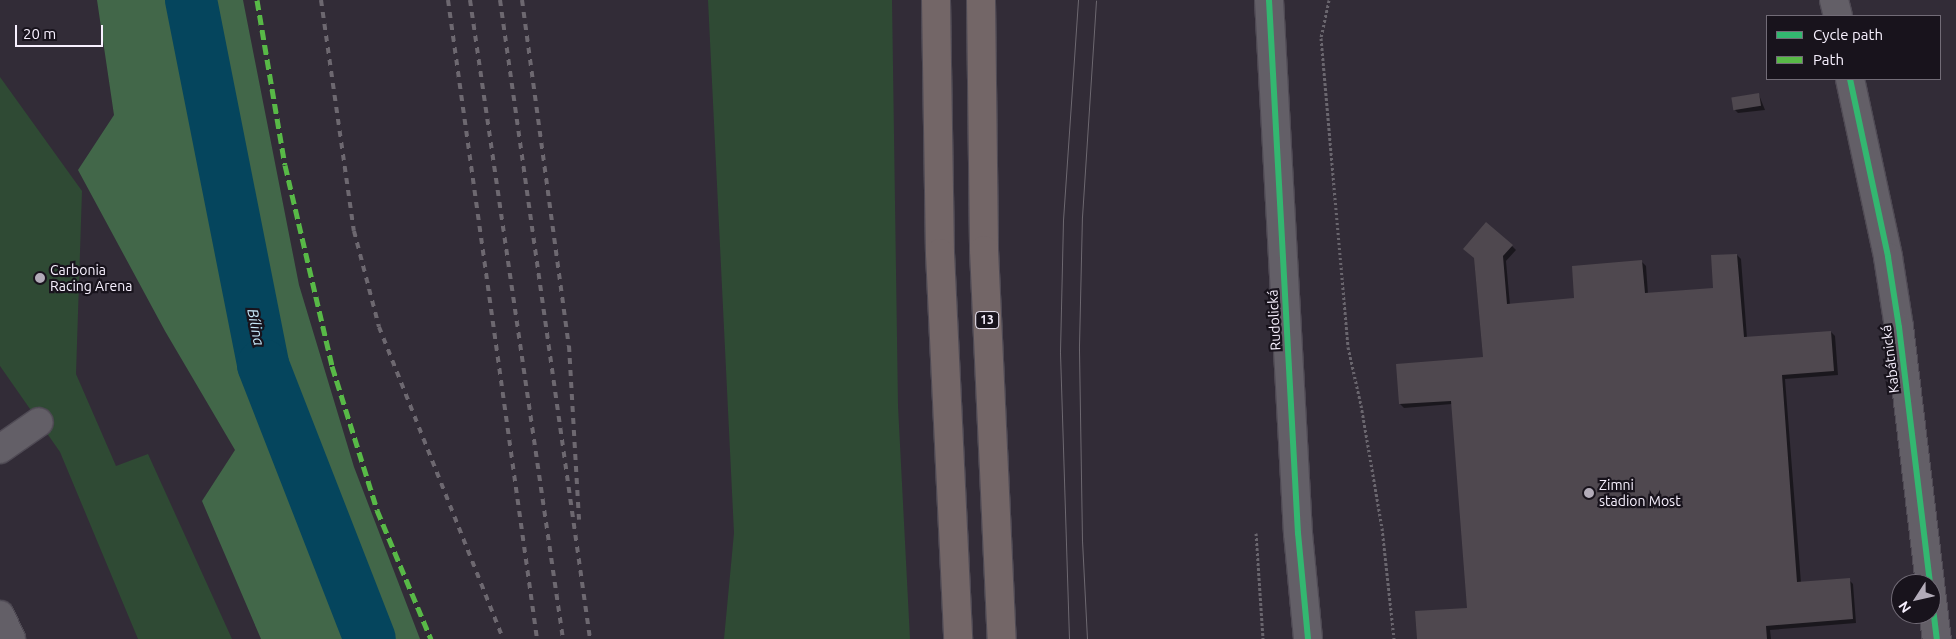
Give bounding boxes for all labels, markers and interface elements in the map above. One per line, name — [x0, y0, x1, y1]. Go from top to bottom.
scale bar — [18, 15, 105, 47]
legend — [1766, 15, 1941, 80]
text: 20 m — [23, 25, 56, 42]
text: Cycle path — [1813, 26, 1883, 43]
text: Path — [1813, 51, 1844, 68]
place label: Carbonia Racing Arena — [50, 262, 132, 294]
marker: Carbonia Racing Arena — [34, 272, 46, 284]
street label: Rudolická — [1264, 289, 1284, 351]
water label: Bílina — [244, 307, 268, 347]
road number: 13 — [974, 310, 1000, 330]
street label: Kabátnická — [1877, 324, 1903, 394]
place label: Zimni stadion Most — [1599, 477, 1681, 510]
marker: Zimni stadion Most — [1583, 487, 1595, 499]
north arrow — [1891, 574, 1941, 624]
text: N — [1895, 598, 1914, 616]

